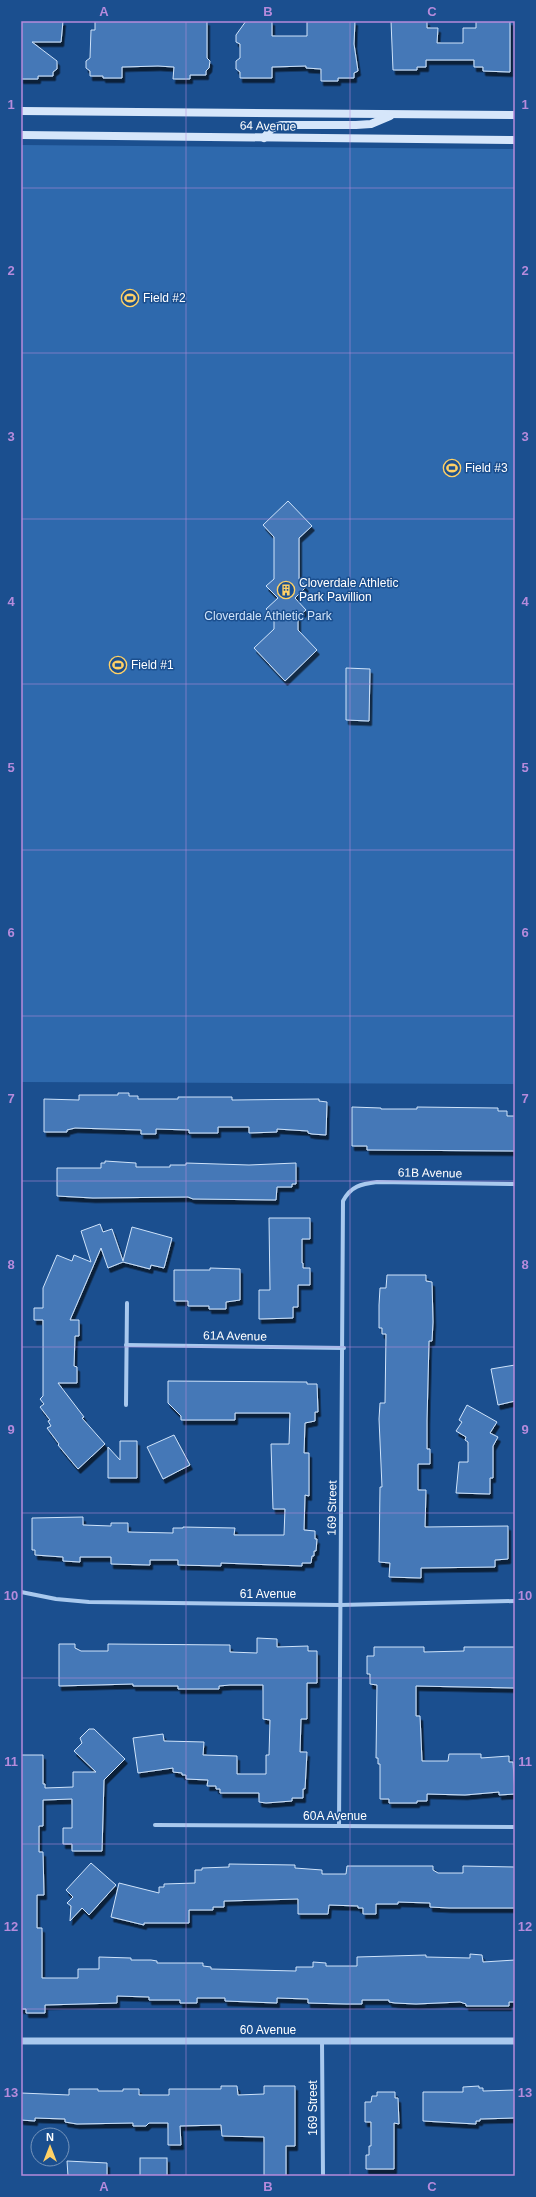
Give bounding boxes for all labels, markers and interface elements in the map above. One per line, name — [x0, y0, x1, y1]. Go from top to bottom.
text: A — [99, 4, 109, 19]
text: B — [263, 4, 273, 19]
text: C — [427, 4, 437, 19]
text: 1 — [7, 97, 15, 112]
text: 1 — [521, 97, 529, 112]
street label: 64 Avenue — [240, 119, 297, 133]
text: 2 — [7, 263, 15, 278]
text: 2 — [521, 263, 529, 278]
sports icon: Field #2 — [120, 288, 140, 308]
place label: Field #2 — [143, 291, 186, 305]
text: 3 — [7, 429, 15, 444]
text: 3 — [521, 429, 529, 444]
sports icon: Field #3 — [442, 458, 462, 478]
place label: Field #3 — [465, 461, 508, 475]
place label: Cloverdale Athletic Park Pavillion — [299, 576, 398, 604]
building icon: Cloverdale Athletic Park Pavillion — [276, 580, 296, 600]
text: 4 — [7, 594, 15, 609]
text: 4 — [521, 594, 529, 609]
park label: Cloverdale Athletic Park — [204, 609, 333, 623]
sports icon: Field #1 — [108, 655, 128, 675]
place label: Field #1 — [131, 658, 174, 672]
text: 5 — [7, 760, 15, 775]
text: 5 — [521, 760, 529, 775]
text: 6 — [7, 925, 15, 940]
text: 6 — [521, 925, 529, 940]
text: 7 — [7, 1091, 15, 1106]
text: 7 — [521, 1091, 529, 1106]
street label: 61B Avenue — [398, 1165, 463, 1181]
text: 8 — [7, 1257, 15, 1272]
text: 8 — [521, 1257, 529, 1272]
street label: 61A Avenue — [203, 1328, 267, 1344]
text: 9 — [7, 1422, 15, 1437]
text: 9 — [521, 1422, 529, 1437]
street label: 169 Street — [325, 1480, 339, 1536]
street label: 61 Avenue — [240, 1587, 297, 1601]
text: 10 — [4, 1588, 18, 1603]
text: 10 — [518, 1588, 532, 1603]
text: 11 — [4, 1754, 18, 1769]
text: 11 — [518, 1754, 532, 1769]
street label: 60A Avenue — [303, 1809, 367, 1823]
text: 12 — [4, 1919, 18, 1934]
text: 12 — [518, 1919, 532, 1934]
street label: 60 Avenue — [240, 2023, 297, 2037]
street label: 169 Street — [306, 2080, 320, 2136]
text: 13 — [4, 2085, 18, 2100]
text: 13 — [518, 2085, 532, 2100]
north arrow — [30, 2127, 70, 2167]
text: N — [46, 2131, 54, 2143]
text: A — [99, 2179, 109, 2194]
text: B — [263, 2179, 273, 2194]
text: C — [427, 2179, 437, 2194]

